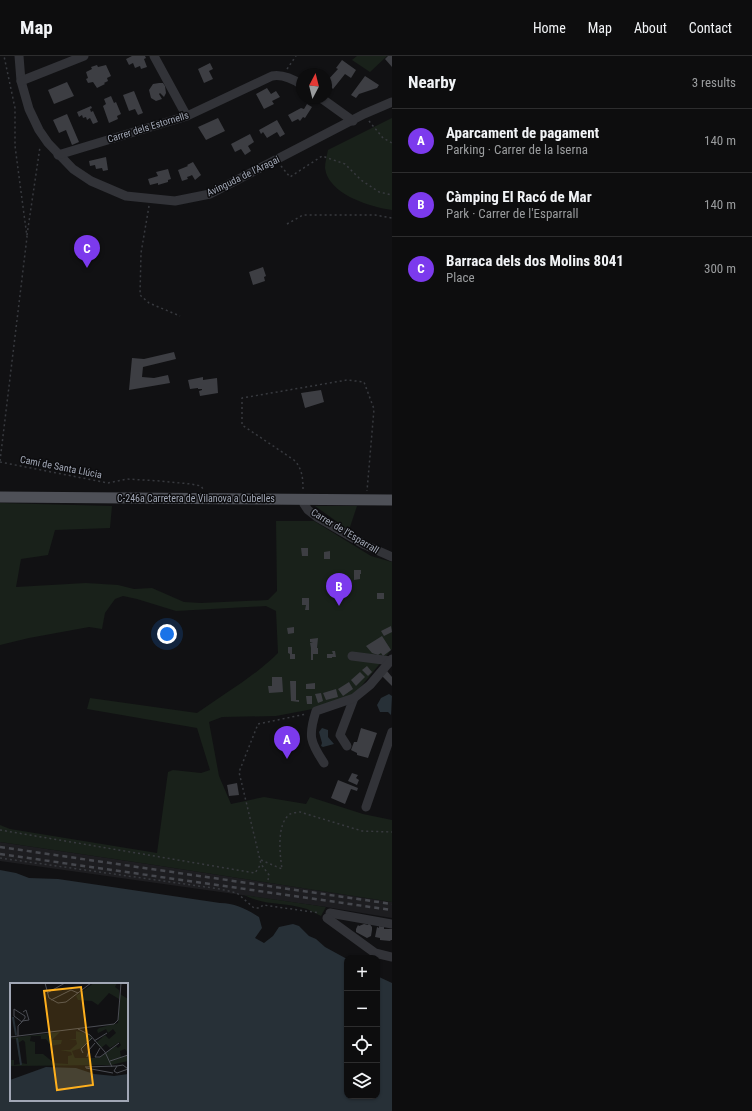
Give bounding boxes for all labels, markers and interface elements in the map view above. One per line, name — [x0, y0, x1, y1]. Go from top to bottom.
text: Map — [20, 16, 53, 39]
text: Home — [533, 20, 566, 36]
text: Map — [588, 20, 612, 36]
text: About — [634, 20, 667, 36]
text: Contact — [689, 20, 732, 36]
north arrow — [296, 68, 332, 104]
text: Nearby — [408, 72, 456, 92]
text: 3 results — [692, 75, 736, 90]
street label: Carrer dels Estornells — [106, 109, 190, 145]
text: Aparcament de pagament — [446, 124, 599, 142]
text: A — [417, 133, 425, 148]
text: 140 m — [704, 133, 736, 148]
text: Parking · Carrer de la Iserna — [446, 142, 588, 157]
street label: Avinguda de l'Aragai — [205, 154, 281, 198]
text: Càmping El Racó de Mar — [446, 188, 592, 206]
text: B — [417, 197, 425, 212]
text: 140 m — [704, 197, 736, 212]
text: Park · Carrer de l'Esparrall — [446, 206, 578, 221]
pin: C — [74, 235, 100, 268]
text: Barraca dels dos Molins 8041 — [446, 252, 624, 270]
text: C — [417, 261, 425, 276]
text: 300 m — [704, 261, 736, 276]
text: Place — [446, 270, 475, 285]
street label: Camí de Santa Llúcia — [19, 454, 103, 480]
street label: C-246a Carretera de Vilanova a Cubelles — [117, 493, 275, 504]
street label: Carrer de l'Esparrall — [309, 506, 381, 556]
pin: B — [326, 573, 352, 606]
your location — [157, 624, 177, 644]
pin: A — [274, 726, 300, 759]
map controls — [344, 955, 380, 1099]
button: + — [344, 955, 380, 991]
inset map — [10, 983, 128, 1101]
button: − — [344, 991, 380, 1027]
button: locate — [344, 1027, 380, 1063]
button: layers — [344, 1063, 380, 1099]

